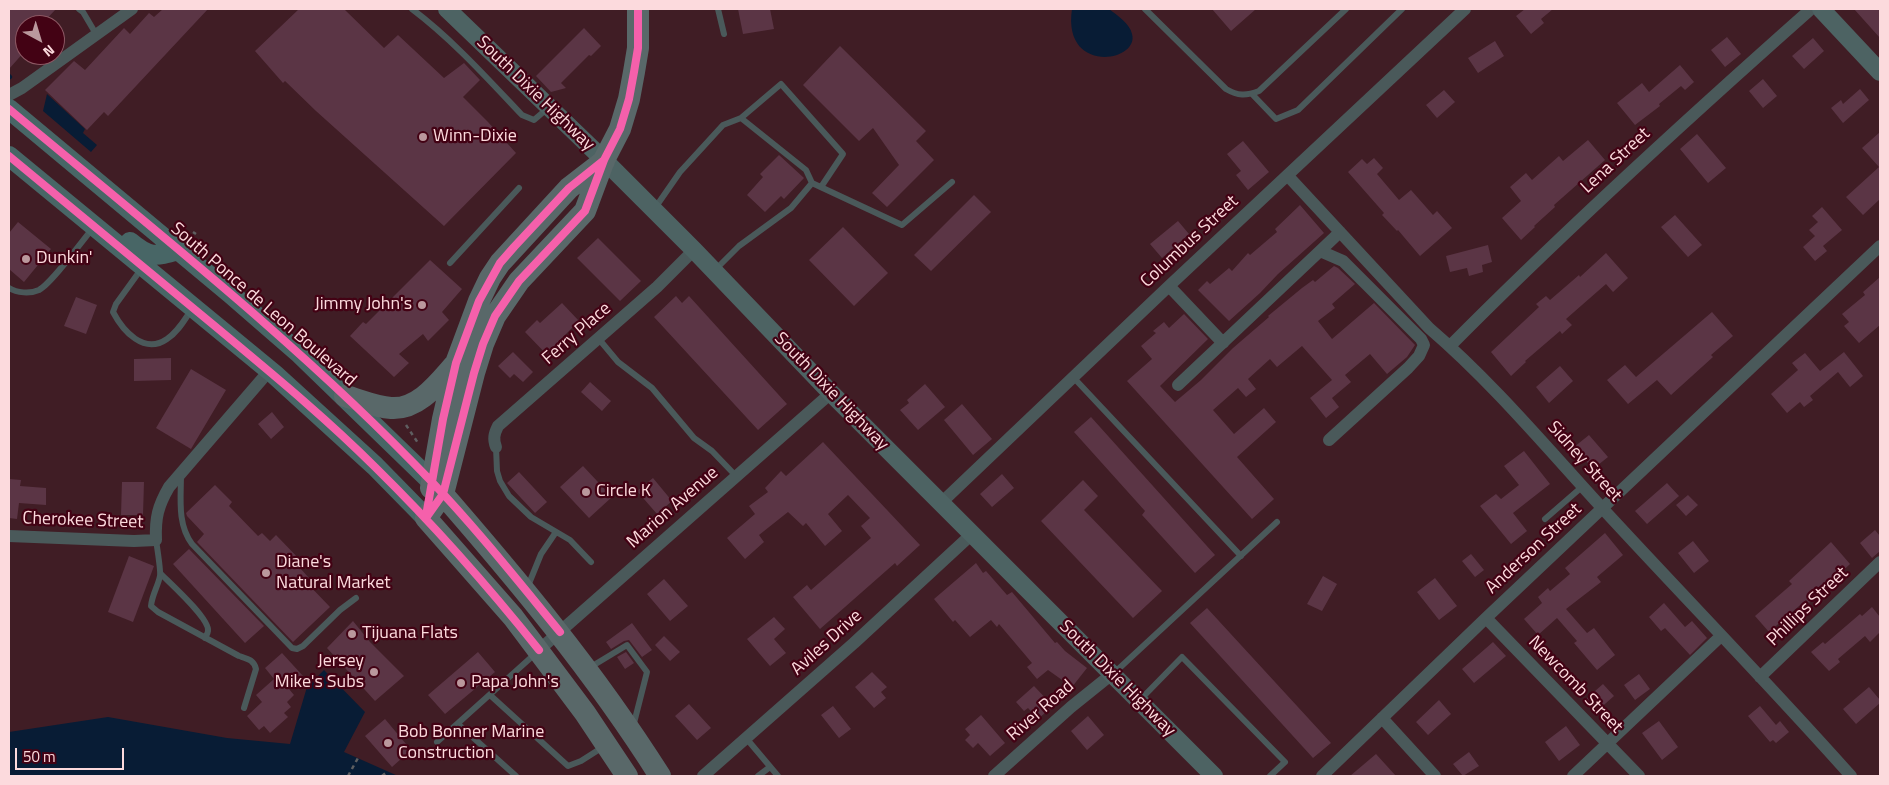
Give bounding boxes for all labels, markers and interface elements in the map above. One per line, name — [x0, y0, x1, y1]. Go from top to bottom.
north arrow — [15, 15, 65, 65]
street label: South Dixie Highway — [472, 32, 598, 156]
text: N — [39, 40, 60, 62]
street label: Lena Street — [1577, 124, 1655, 198]
place label: Winn-Dixie — [433, 126, 517, 148]
marker: Winn-Dixie — [417, 131, 429, 143]
street label: Columbus Street — [1137, 191, 1243, 293]
street label: South Ponce de Leon Boulevard — [166, 218, 360, 392]
place label: Dunkin' — [36, 248, 93, 270]
marker: Dunkin' — [20, 253, 32, 265]
place label: Jimmy John's — [314, 294, 412, 316]
street label: Ferry Place — [538, 298, 616, 370]
marker: Jimmy John's — [416, 299, 428, 311]
street label: South Dixie Highway — [769, 329, 893, 455]
street label: Sidney Street — [1542, 417, 1626, 507]
street label: Marion Avenue — [623, 463, 723, 553]
place label: Circle K — [596, 481, 651, 503]
marker: Circle K — [580, 486, 592, 498]
street label: Anderson Street — [1482, 499, 1586, 599]
street label: Cherokee Street — [22, 508, 144, 534]
place label: Diane's Natural Market — [276, 552, 391, 594]
street label: Phillips Street — [1763, 563, 1853, 651]
marker: Diane's Natural Market — [260, 567, 272, 579]
street label: Aviles Drive — [787, 606, 867, 680]
street label: South Dixie Highway — [1054, 616, 1180, 742]
place label: Tijuana Flats — [362, 623, 458, 645]
marker: Tijuana Flats — [346, 628, 358, 640]
street label: Newcomb Street — [1523, 632, 1627, 738]
place label: Jersey Mike's Subs — [275, 651, 364, 694]
marker: Jersey Mike's Subs — [368, 666, 380, 678]
place label: Papa John's — [471, 672, 559, 694]
street label: River Road — [1003, 676, 1079, 746]
marker: Papa John's — [455, 677, 467, 689]
place label: Bob Bonner Marine Construction — [398, 722, 544, 764]
marker: Bob Bonner Marine Construction — [382, 737, 394, 749]
scale bar — [18, 738, 126, 770]
text: 50 m — [23, 745, 56, 768]

